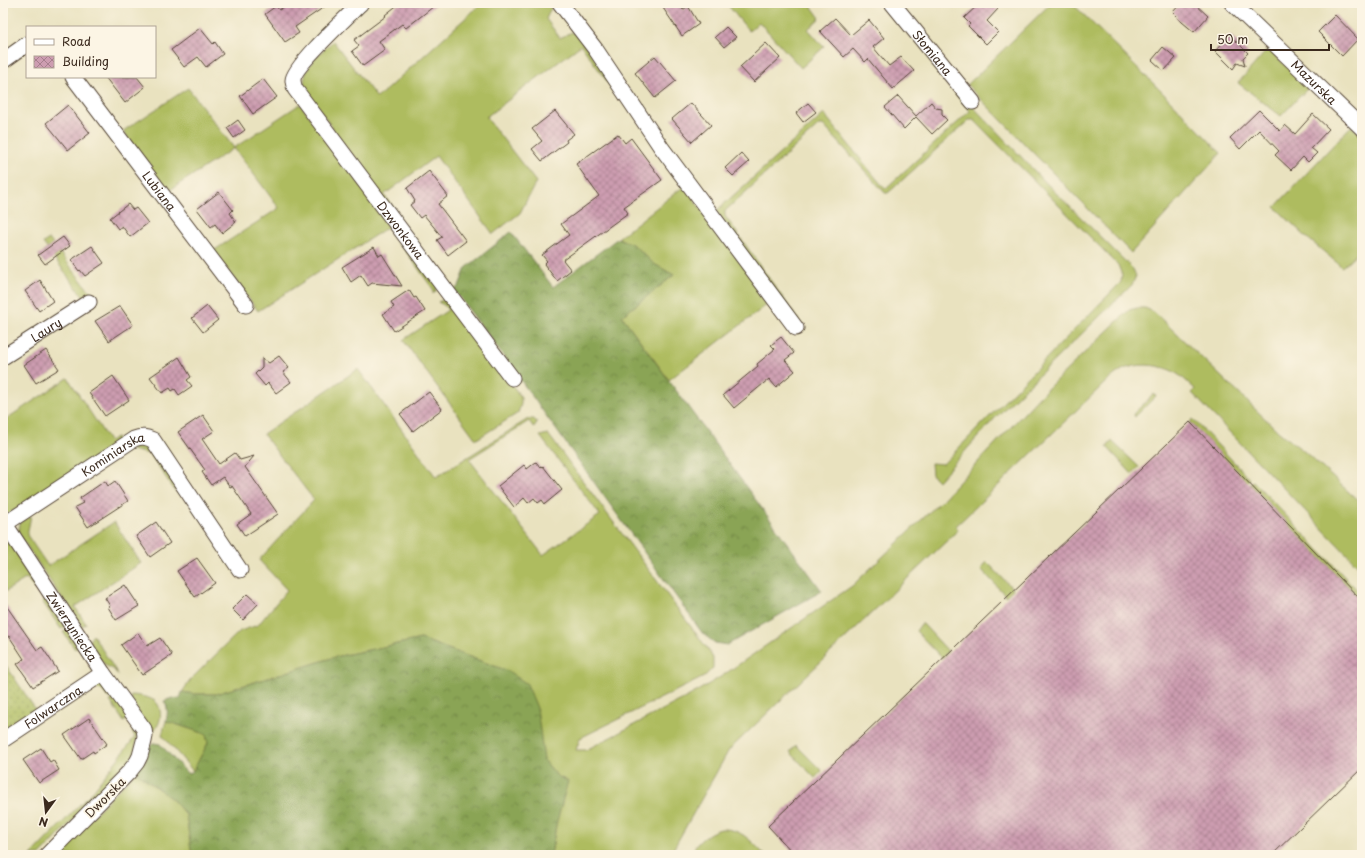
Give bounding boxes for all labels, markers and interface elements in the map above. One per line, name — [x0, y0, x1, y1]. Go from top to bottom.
legend — [26, 26, 156, 78]
street label: Słomiana — [908, 26, 957, 80]
scale bar — [1211, 26, 1329, 52]
text: 50 m — [1217, 30, 1248, 48]
text: Road — [62, 32, 91, 50]
text: Building — [62, 52, 109, 70]
street label: Mazurska — [1287, 56, 1341, 109]
street label: Lubiana — [138, 167, 181, 215]
street label: Dzwonkowa — [373, 197, 429, 263]
street label: Laury — [27, 313, 65, 346]
street label: Kominiarska — [77, 428, 146, 481]
street label: Zwierzyniecka — [43, 588, 102, 665]
street label: Folwarczna — [20, 680, 86, 733]
street label: Dworska — [81, 772, 130, 821]
north arrow — [26, 792, 66, 832]
text: N — [37, 813, 50, 831]

